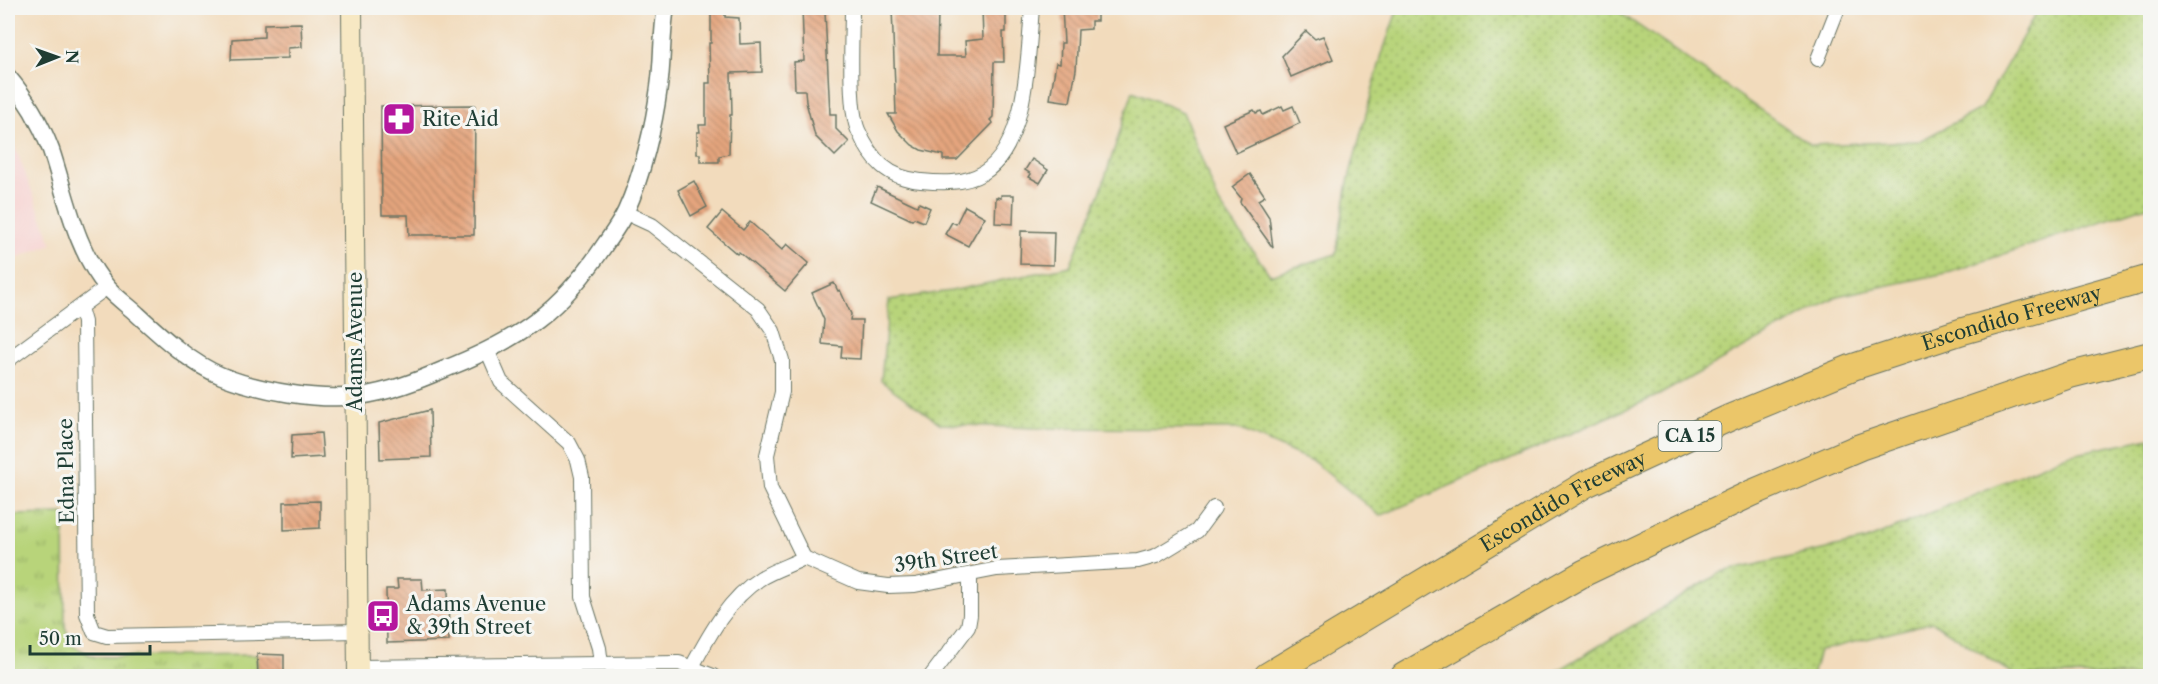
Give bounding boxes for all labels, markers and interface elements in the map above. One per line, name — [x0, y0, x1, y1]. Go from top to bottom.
north arrow — [27, 27, 87, 87]
text: N — [62, 50, 82, 64]
pharmacy icon: Rite Aid — [381, 101, 417, 137]
place label: Rite Aid — [422, 107, 499, 131]
street label: Adams Avenue — [343, 272, 367, 413]
street label: Escondido Freeway — [1919, 280, 2105, 356]
street label: Edna Place — [53, 418, 79, 524]
road number: CA 15 — [1658, 421, 1722, 451]
street label: Escondido Freeway — [1476, 446, 1651, 557]
street label: 39th Street — [893, 539, 999, 577]
place label: Adams Avenue & 39th Street — [405, 592, 546, 639]
bus stop icon: Adams Avenue & 39th Street — [365, 598, 401, 634]
scale bar — [30, 618, 150, 656]
text: 50 m — [39, 628, 82, 650]

